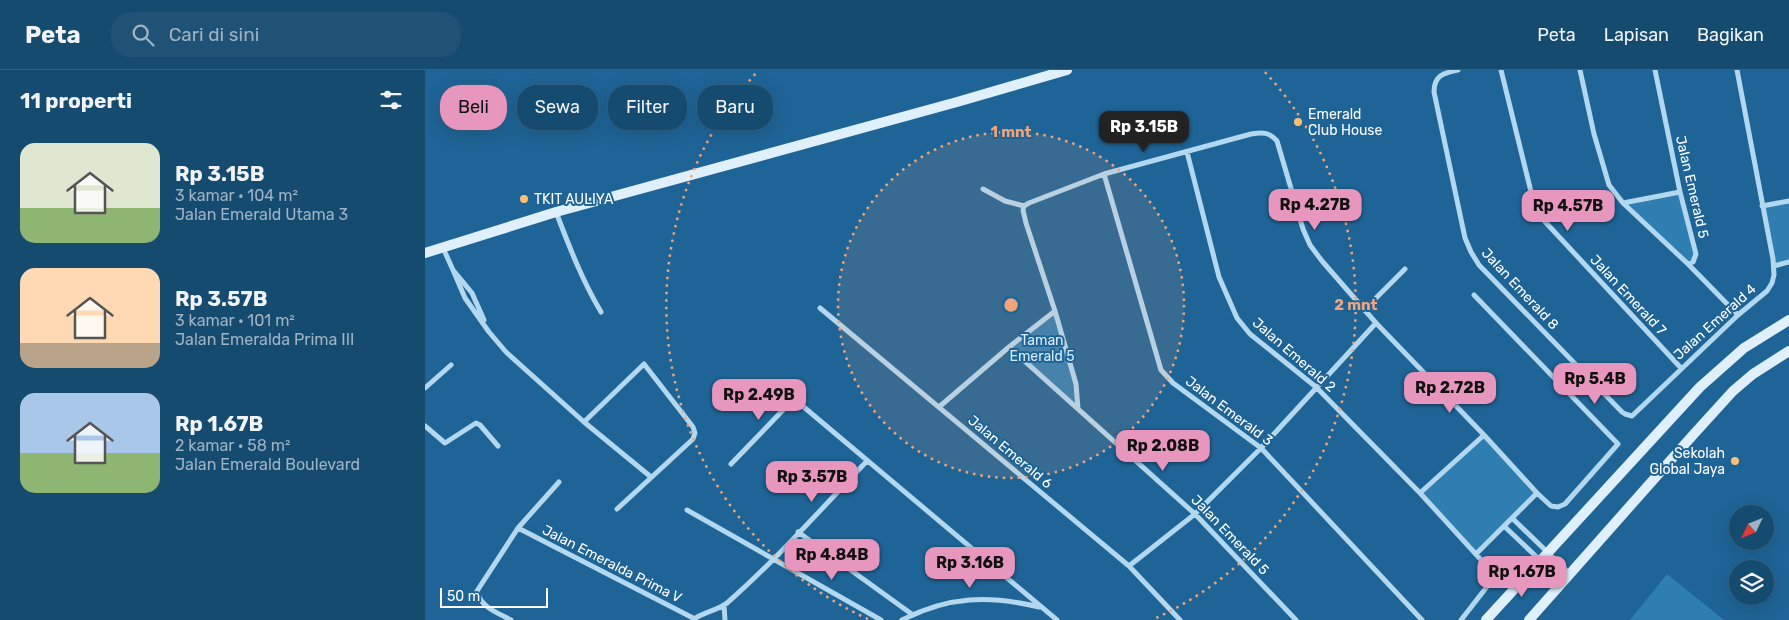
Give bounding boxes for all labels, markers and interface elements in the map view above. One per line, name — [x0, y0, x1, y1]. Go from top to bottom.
search box — [111, 12, 461, 57]
text: Peta — [25, 21, 81, 49]
icon: search — [129, 21, 157, 49]
text: Cari di sini — [169, 23, 259, 46]
text: Peta — [1537, 24, 1576, 46]
text: Lapisan — [1604, 24, 1669, 46]
text: Bagikan — [1697, 24, 1764, 46]
chip: Beli — [440, 85, 507, 130]
chip: Sewa — [517, 85, 598, 130]
chip: Filter — [608, 85, 687, 130]
chip: Baru — [697, 85, 773, 130]
icon: filters — [377, 86, 405, 114]
text: 11 properti — [20, 88, 132, 113]
place label: Emerald Club House — [1308, 106, 1383, 139]
pin: Rp 3.15B — [1092, 111, 1196, 153]
marker: Emerald Club House — [1292, 116, 1304, 128]
text: Rp 3.15B — [1110, 117, 1178, 136]
text: 1 mnt — [991, 123, 1031, 141]
street label: Jalan Emerald 5 — [1672, 134, 1712, 240]
text: Rp 3.15B — [175, 161, 264, 186]
icon: home — [60, 163, 120, 223]
text: 3 kamar · 104 m² — [175, 186, 298, 205]
pin: Rp 4.27B — [1263, 189, 1367, 231]
pin: Rp 4.57B — [1516, 190, 1620, 232]
place label: TKIT AULIYA — [534, 191, 614, 208]
marker: TKIT AULIYA — [518, 193, 530, 205]
text: Rp 4.27B — [1280, 195, 1350, 214]
text: Rp 4.57B — [1533, 196, 1603, 215]
text: Jalan Emerald Utama 3 — [175, 205, 348, 224]
street label: Jalan Emerald 8 — [1478, 245, 1562, 333]
street label: Jalan Emerald 7 — [1586, 251, 1670, 339]
street label: Jalan Emerald 4 — [1670, 280, 1760, 363]
text: Rp 3.57B — [175, 286, 267, 311]
icon: home — [60, 288, 120, 348]
centre of rings — [1002, 296, 1020, 314]
text: 2 mnt — [1334, 296, 1378, 314]
text: 3 kamar · 101 m² — [175, 311, 295, 330]
street label: Jalan Emerald 2 — [1249, 314, 1339, 396]
text: Jalan Emeralda Prima III — [175, 330, 354, 349]
park label: Taman Emerald 5 — [1009, 332, 1075, 365]
pin: Rp 5.4B — [1549, 362, 1641, 405]
text: Rp 5.4B — [1564, 369, 1626, 388]
pin: Rp 2.72B — [1398, 372, 1502, 414]
street label: Jalan Emerald 3 — [1182, 373, 1276, 449]
pin: Rp 2.49B — [707, 378, 811, 421]
text: Rp 2.72B — [1415, 378, 1485, 397]
text: Rp 2.49B — [723, 385, 795, 404]
text: Rp 1.67B — [175, 411, 263, 436]
street label: Jalan Emerald 6 — [964, 412, 1056, 492]
icon: home — [60, 413, 120, 473]
pin: Rp 2.08B — [1111, 430, 1215, 472]
text: 2 kamar · 58 m² — [175, 436, 290, 455]
text: Rp 2.08B — [1127, 436, 1199, 455]
place label: Sekolah Global Jaya — [1650, 445, 1725, 478]
text: Jalan Emerald Boulevard — [175, 455, 360, 474]
marker: Sekolah Global Jaya — [1729, 455, 1741, 467]
pin: Rp 3.57B — [760, 460, 864, 503]
text: Rp 3.57B — [777, 467, 847, 486]
street label: Jalan Emerald 5 — [1187, 491, 1273, 579]
north arrow — [1729, 505, 1774, 550]
map controls — [1729, 505, 1774, 605]
street label: Jalan Emeralda Prima V — [539, 521, 685, 607]
pin: Rp 4.84B — [780, 538, 884, 581]
text: Rp 4.84B — [796, 545, 868, 564]
pin: Rp 3.16B — [918, 546, 1022, 589]
text: Rp 3.16B — [936, 553, 1004, 572]
pin: Rp 1.67B — [1470, 556, 1574, 598]
button: layers — [1729, 560, 1774, 605]
text: Rp 1.67B — [1488, 562, 1556, 581]
scale bar — [440, 585, 547, 608]
text: 50 m — [447, 588, 480, 605]

